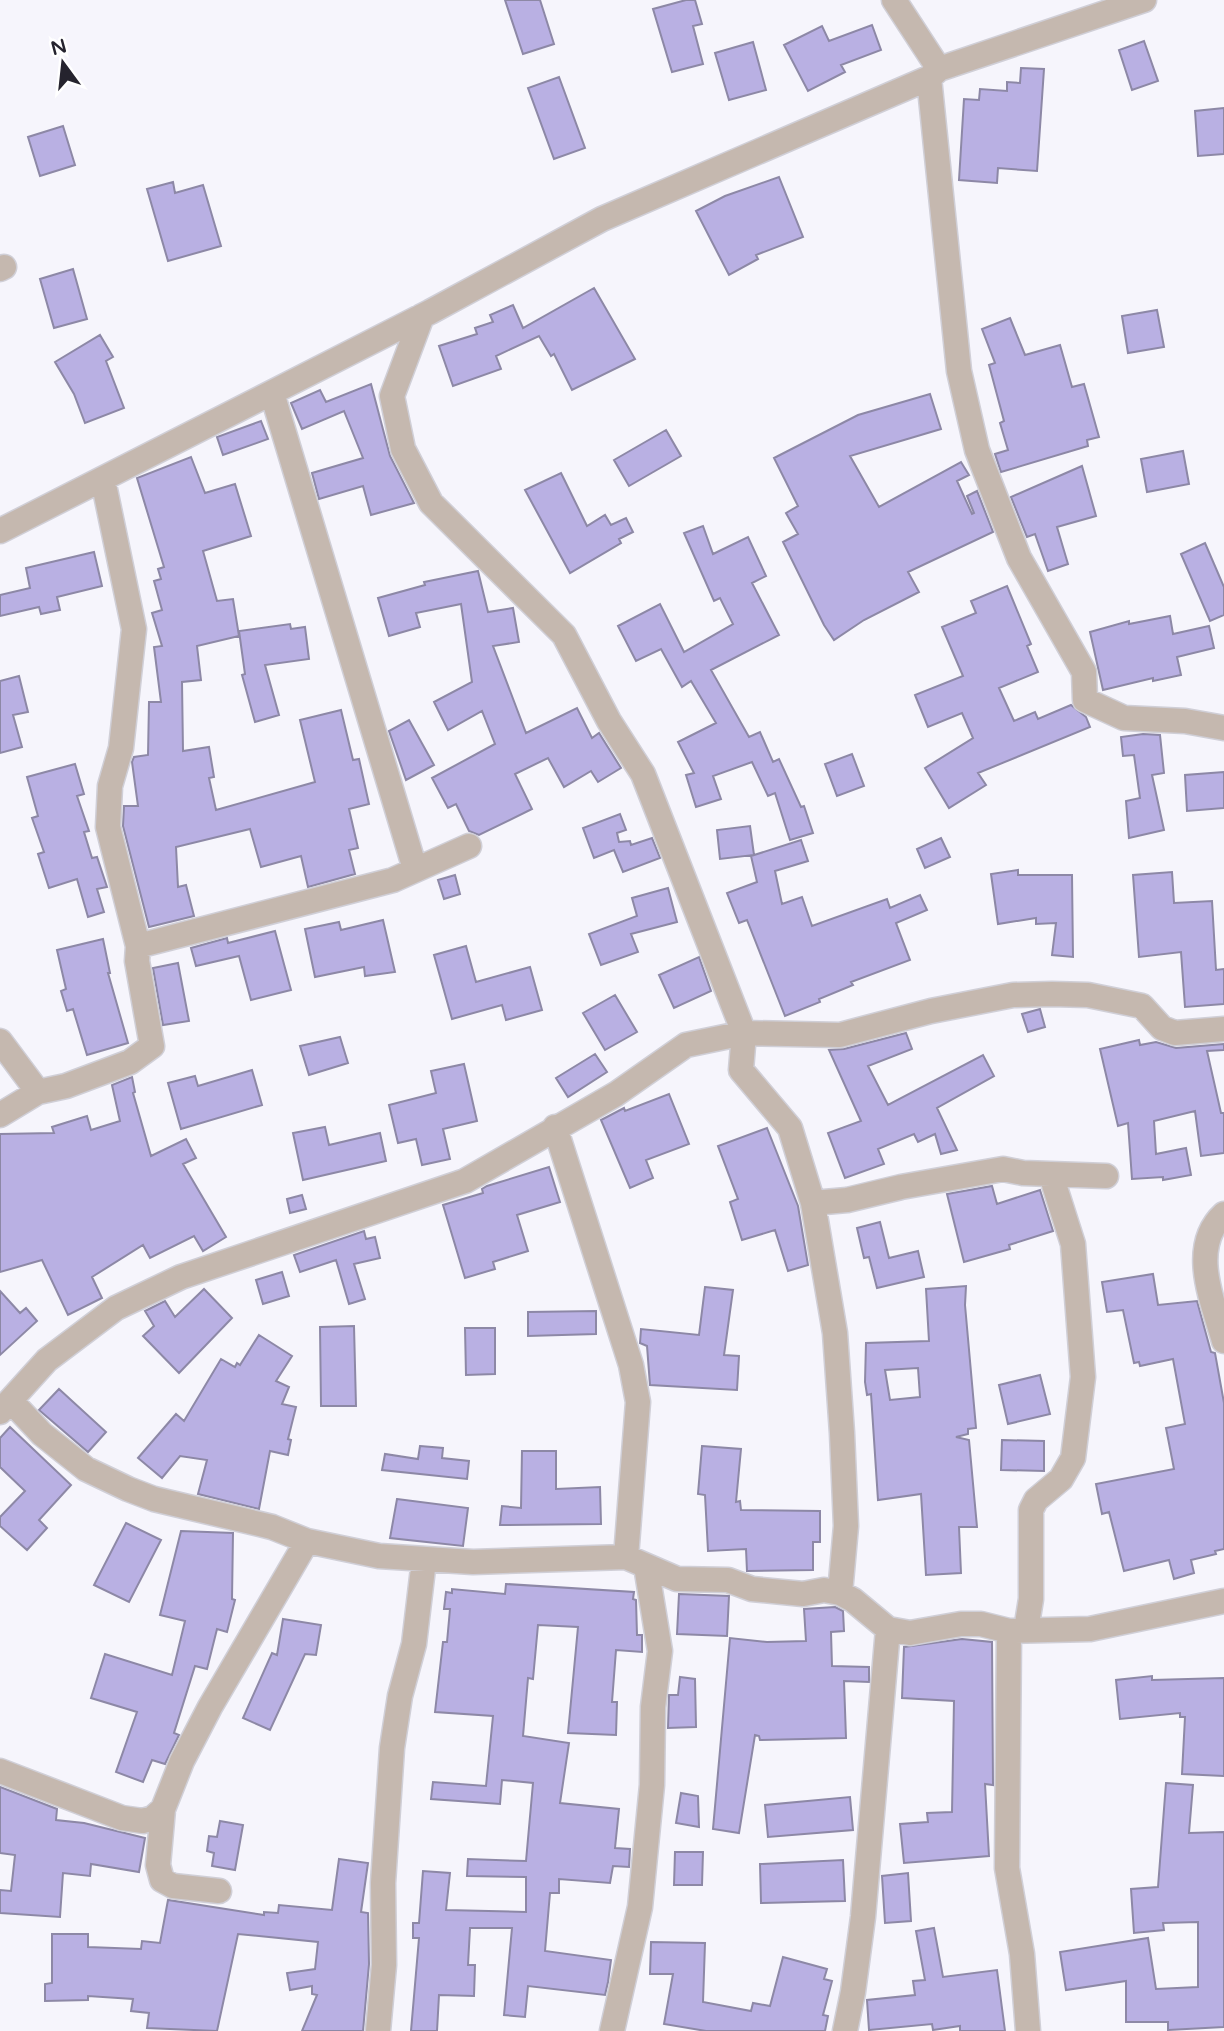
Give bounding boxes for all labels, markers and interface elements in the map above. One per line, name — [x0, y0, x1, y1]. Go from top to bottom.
north arrow — [28, 28, 98, 98]
text: N — [49, 35, 69, 60]

